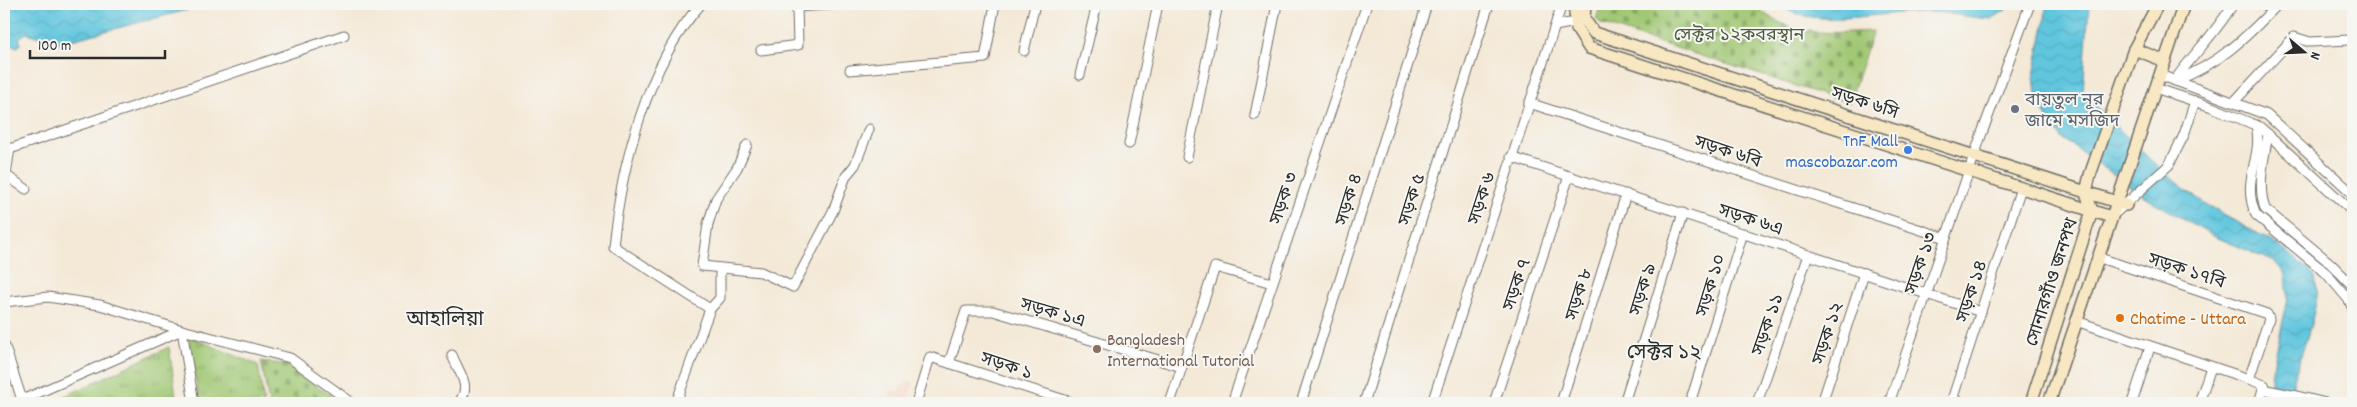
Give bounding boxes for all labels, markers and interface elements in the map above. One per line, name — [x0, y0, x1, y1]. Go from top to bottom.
park label: সেক্টর ১২কবরস্থান — [1674, 24, 1805, 49]
scale bar — [30, 28, 165, 60]
north arrow — [2280, 28, 2330, 78]
text: 100 m — [38, 36, 71, 58]
text: N — [2304, 49, 2325, 62]
street label: সড়ক ৬সি — [1826, 81, 1902, 127]
place label: বায়তুল নূর জামে মসজিদ — [2024, 89, 2120, 135]
marker: বায়তুল নূর জামে মসজিদ — [2009, 103, 2021, 115]
place label: TnF Mall mascobazar.com — [1786, 130, 1899, 176]
street label: সড়ক ৬বি — [1690, 131, 1764, 176]
marker: TnF Mall mascobazar.com — [1902, 144, 1914, 156]
street label: সড়ক ৩ — [1265, 169, 1306, 229]
street label: সড়ক ৬ — [1463, 169, 1504, 229]
street label: সড়ক ৪ — [1330, 171, 1370, 230]
street label: সড়ক ৫ — [1393, 171, 1433, 230]
street label: সড়ক ৬এ — [1714, 199, 1786, 244]
street label: সোনারগাঁও জনপথ — [2021, 215, 2086, 350]
street label: সড়ক ১৩ — [1900, 229, 1945, 299]
street label: সড়ক ১৭বি — [2144, 248, 2228, 297]
street label: সড়ক ১০ — [1691, 251, 1734, 321]
street label: সড়ক ৭ — [1498, 256, 1539, 315]
street label: সড়ক ১৪ — [1951, 257, 1995, 327]
street label: সড়ক ৯ — [1624, 261, 1664, 320]
street label: সড়ক ৮ — [1560, 265, 1600, 325]
street label: সড়ক ১১ — [1747, 290, 1792, 360]
street label: সড়ক ১এ — [1016, 293, 1088, 336]
street label: সড়ক ১২ — [1807, 299, 1851, 369]
district label: আহালিয়া — [406, 306, 484, 335]
place label: Chatime - Uttara — [2130, 308, 2246, 333]
marker: Chatime - Uttara — [2114, 312, 2126, 324]
place label: Bangladesh International Tutorial — [1107, 329, 1255, 375]
district label: সেক্টর ১২ — [1627, 339, 1701, 368]
marker: Bangladesh International Tutorial — [1091, 343, 1103, 355]
street label: সড়ক ১ — [976, 347, 1035, 388]

